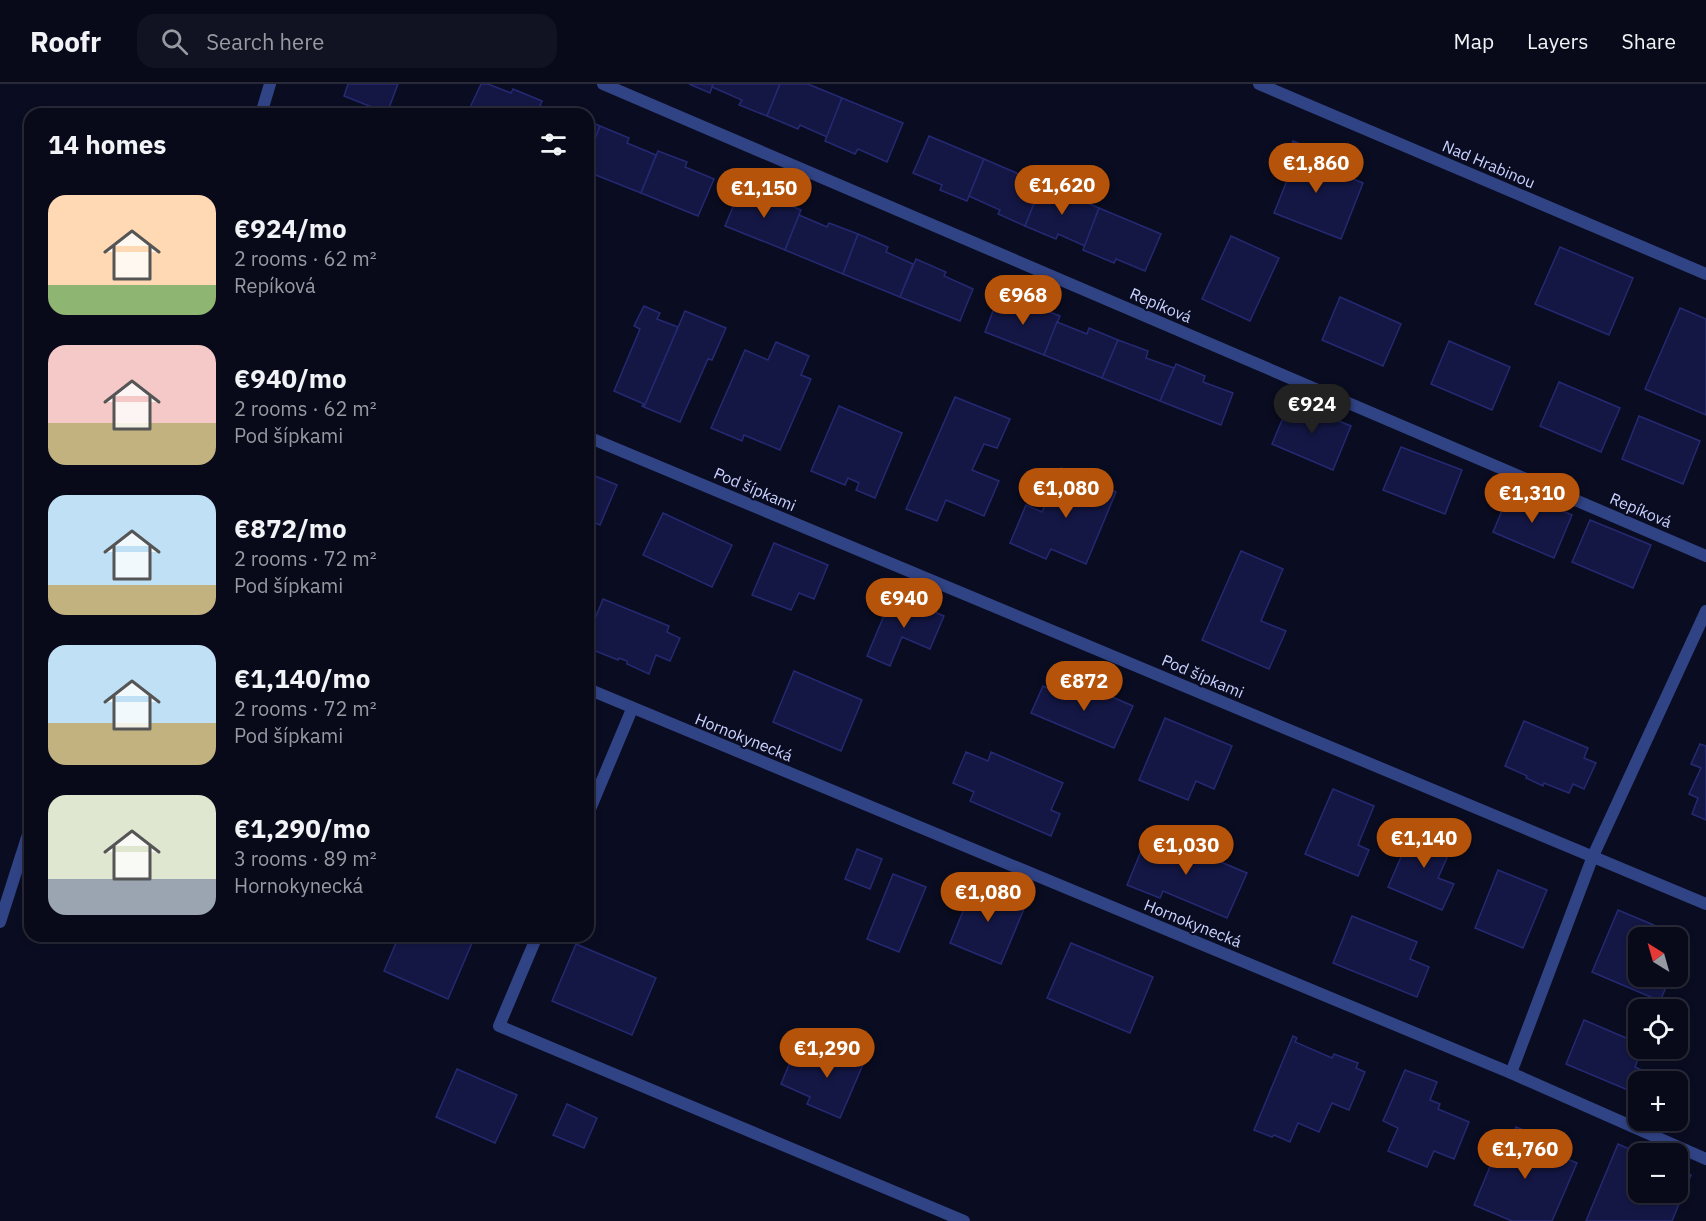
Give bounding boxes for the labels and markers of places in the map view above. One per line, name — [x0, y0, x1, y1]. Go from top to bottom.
pin: €1,860 — [1267, 143, 1365, 194]
pin: €1,620 — [1013, 165, 1111, 216]
pin: €1,150 — [715, 168, 813, 219]
pin: €968 — [987, 275, 1059, 326]
pin: €924 — [1276, 384, 1348, 435]
pin: €1,080 — [1017, 468, 1115, 519]
pin: €1,310 — [1483, 473, 1581, 524]
pin: €940 — [868, 578, 940, 629]
pin: €872 — [1048, 661, 1120, 712]
pin: €1,140 — [1375, 818, 1473, 869]
pin: €1,030 — [1137, 825, 1235, 876]
pin: €1,080 — [939, 872, 1037, 923]
pin: €1,290 — [778, 1028, 876, 1079]
pin: €1,760 — [1476, 1129, 1574, 1180]

